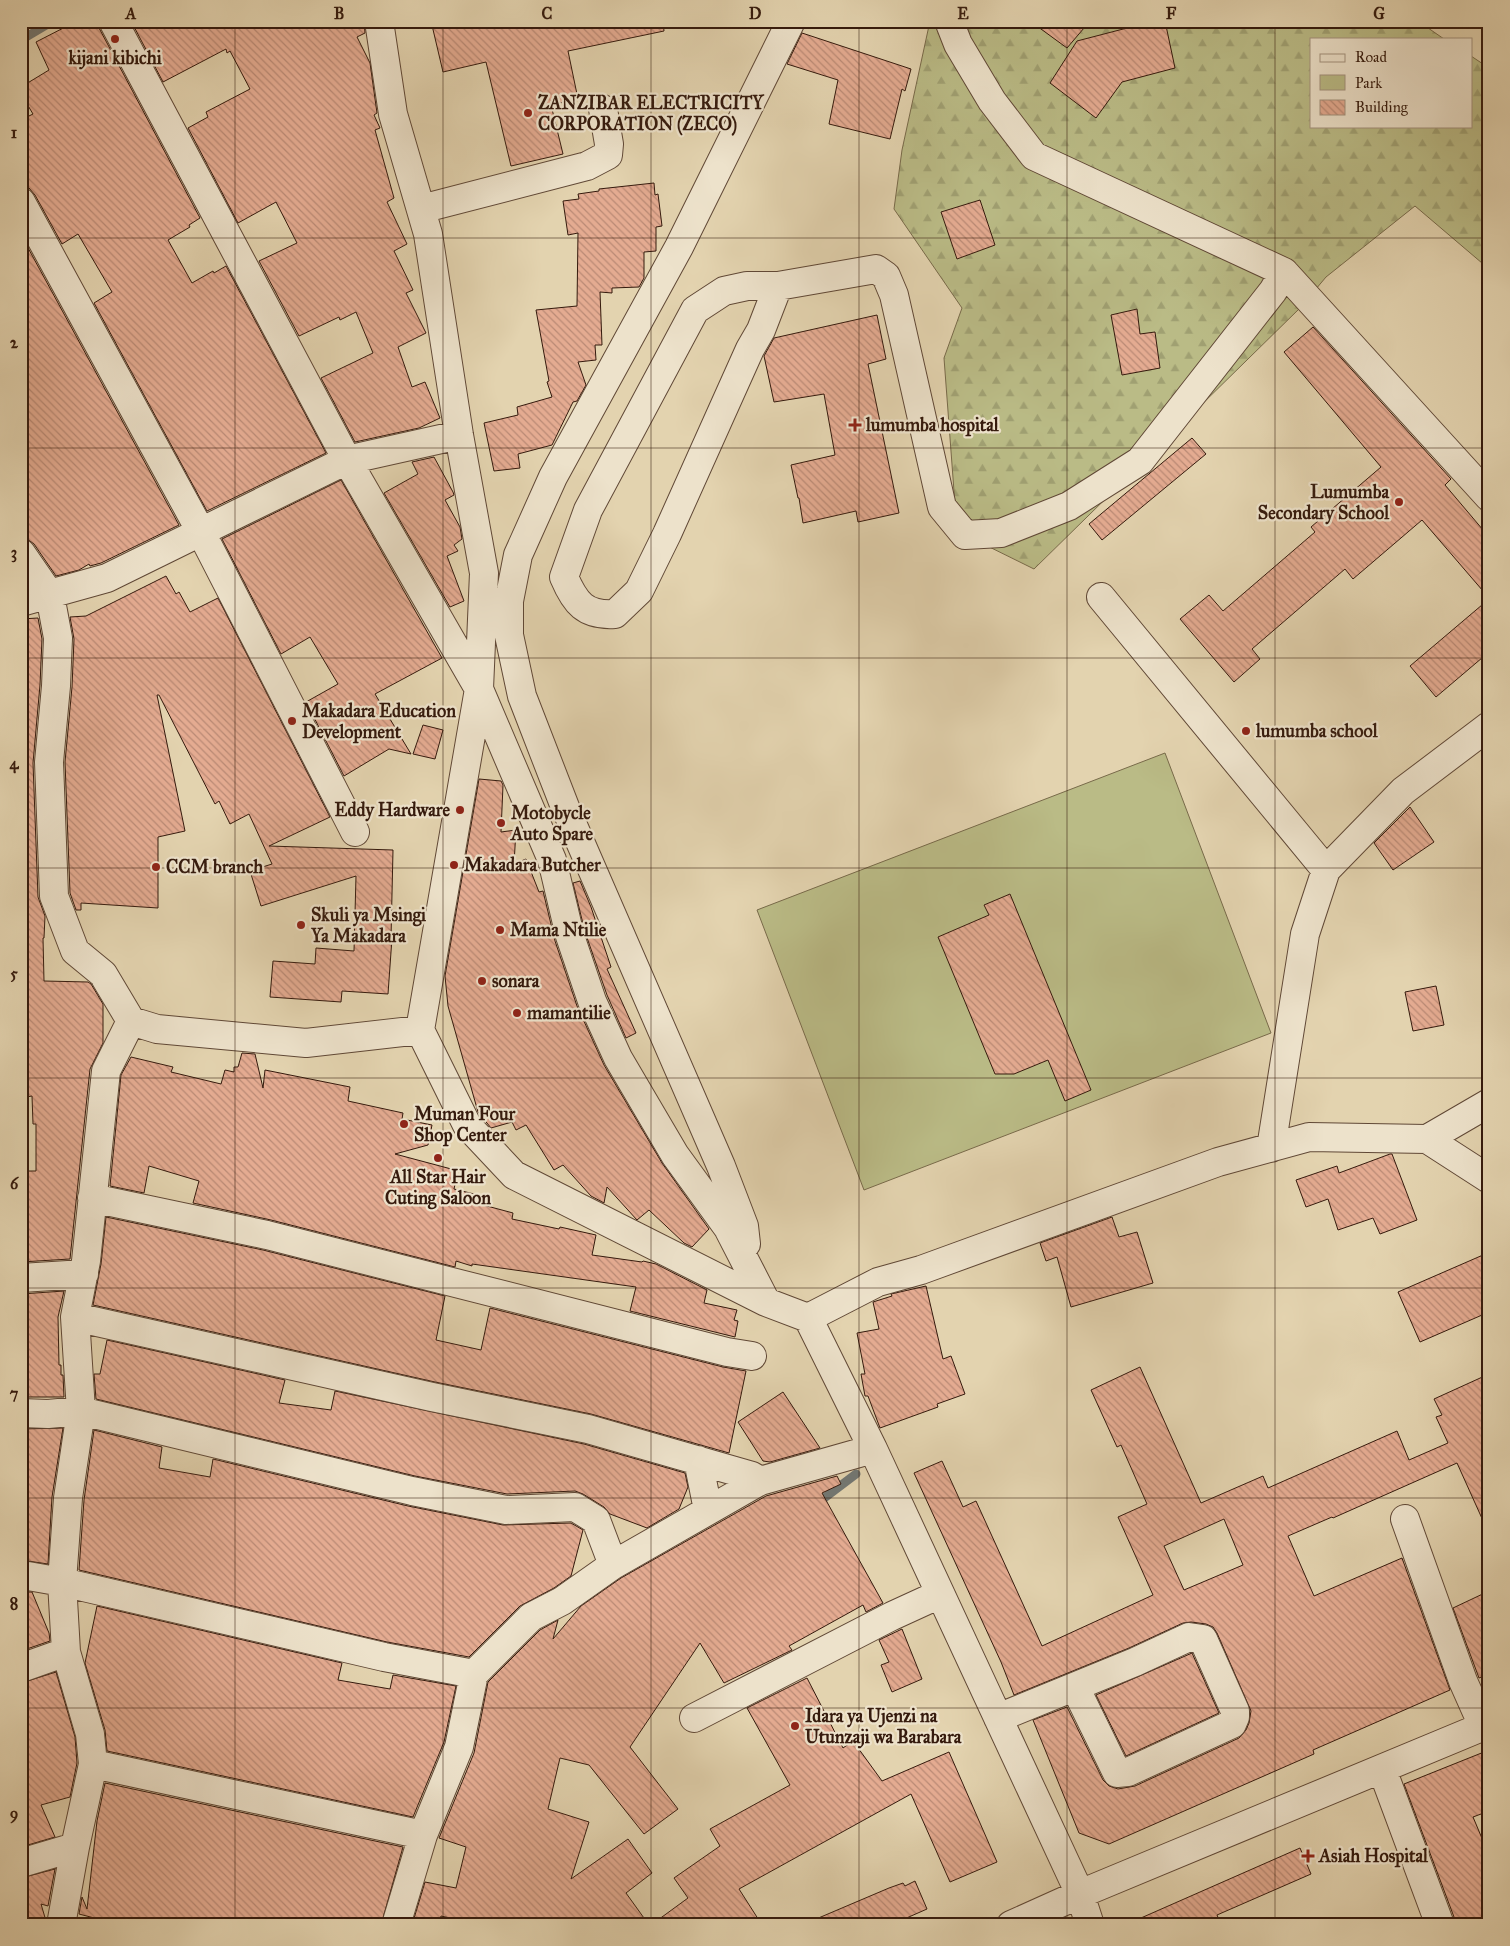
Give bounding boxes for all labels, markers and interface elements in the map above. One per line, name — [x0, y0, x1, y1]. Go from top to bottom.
text: A — [125, 4, 137, 23]
text: B — [334, 4, 344, 23]
text: C — [542, 4, 553, 23]
text: D — [749, 4, 762, 23]
text: E — [957, 4, 969, 23]
text: F — [1166, 4, 1177, 23]
text: G — [1373, 4, 1385, 23]
marker: kijani kibichi — [109, 33, 121, 45]
legend — [1310, 38, 1472, 128]
place label: kijani kibichi — [68, 47, 163, 70]
text: Road — [1355, 48, 1387, 66]
text: Park — [1355, 74, 1382, 92]
place label: ZANZIBAR ELECTRICITY CORPORATION (ZECO) — [538, 92, 765, 136]
text: Building — [1355, 98, 1409, 116]
marker: ZANZIBAR ELECTRICITY CORPORATION (ZECO) — [522, 107, 534, 119]
text: 1 — [11, 123, 18, 142]
text: 2 — [10, 333, 19, 352]
place label: lumumba hospital — [865, 414, 1000, 437]
marker: lumumba hospital — [848, 418, 862, 432]
place label: Lumumba Secondary School — [1258, 481, 1390, 525]
marker: Lumumba Secondary School — [1393, 496, 1405, 508]
text: 3 — [11, 543, 17, 563]
place label: Makadara Education Development — [302, 700, 456, 744]
marker: Makadara Education Development — [286, 715, 298, 727]
place label: lumumba school — [1255, 720, 1379, 742]
marker: lumumba school — [1240, 725, 1252, 737]
text: 4 — [10, 754, 20, 774]
place label: Eddy Hardware — [335, 799, 450, 822]
place label: Motobycle Auto Spare — [510, 802, 594, 846]
marker: Eddy Hardware — [454, 804, 466, 816]
marker: Motobycle Auto Spare — [495, 817, 507, 829]
place label: Makadara Butcher — [464, 854, 602, 876]
place label: CCM branch — [166, 856, 264, 878]
marker: Makadara Butcher — [448, 859, 460, 871]
marker: CCM branch — [150, 861, 162, 873]
place label: Skuli ya Msingi Ya Makadara — [310, 904, 427, 947]
marker: Skuli ya Msingi Ya Makadara — [295, 919, 307, 931]
place label: Mama Ntilie — [510, 919, 607, 941]
marker: Mama Ntilie — [494, 924, 506, 936]
text: 5 — [10, 964, 18, 983]
place label: sonara — [492, 970, 540, 992]
marker: sonara — [476, 975, 488, 987]
place label: mamantilie — [526, 1002, 611, 1024]
marker: mamantilie — [511, 1007, 523, 1019]
place label: Muman Four Shop Center — [414, 1103, 516, 1147]
marker: Muman Four Shop Center — [398, 1118, 410, 1130]
marker: All Star Hair Cuting Saloon — [432, 1152, 444, 1164]
place label: All Star Hair Cuting Saloon — [385, 1166, 491, 1210]
text: 6 — [10, 1174, 19, 1193]
text: 7 — [10, 1384, 19, 1403]
text: 8 — [10, 1594, 18, 1613]
place label: Idara ya Ujenzi na Utunzaji wa Barabara — [805, 1705, 962, 1749]
marker: Idara ya Ujenzi na Utunzaji wa Barabara — [789, 1720, 801, 1732]
text: 9 — [10, 1804, 18, 1824]
place label: Asiah Hospital — [1318, 1845, 1429, 1868]
marker: Asiah Hospital — [1301, 1849, 1315, 1863]

